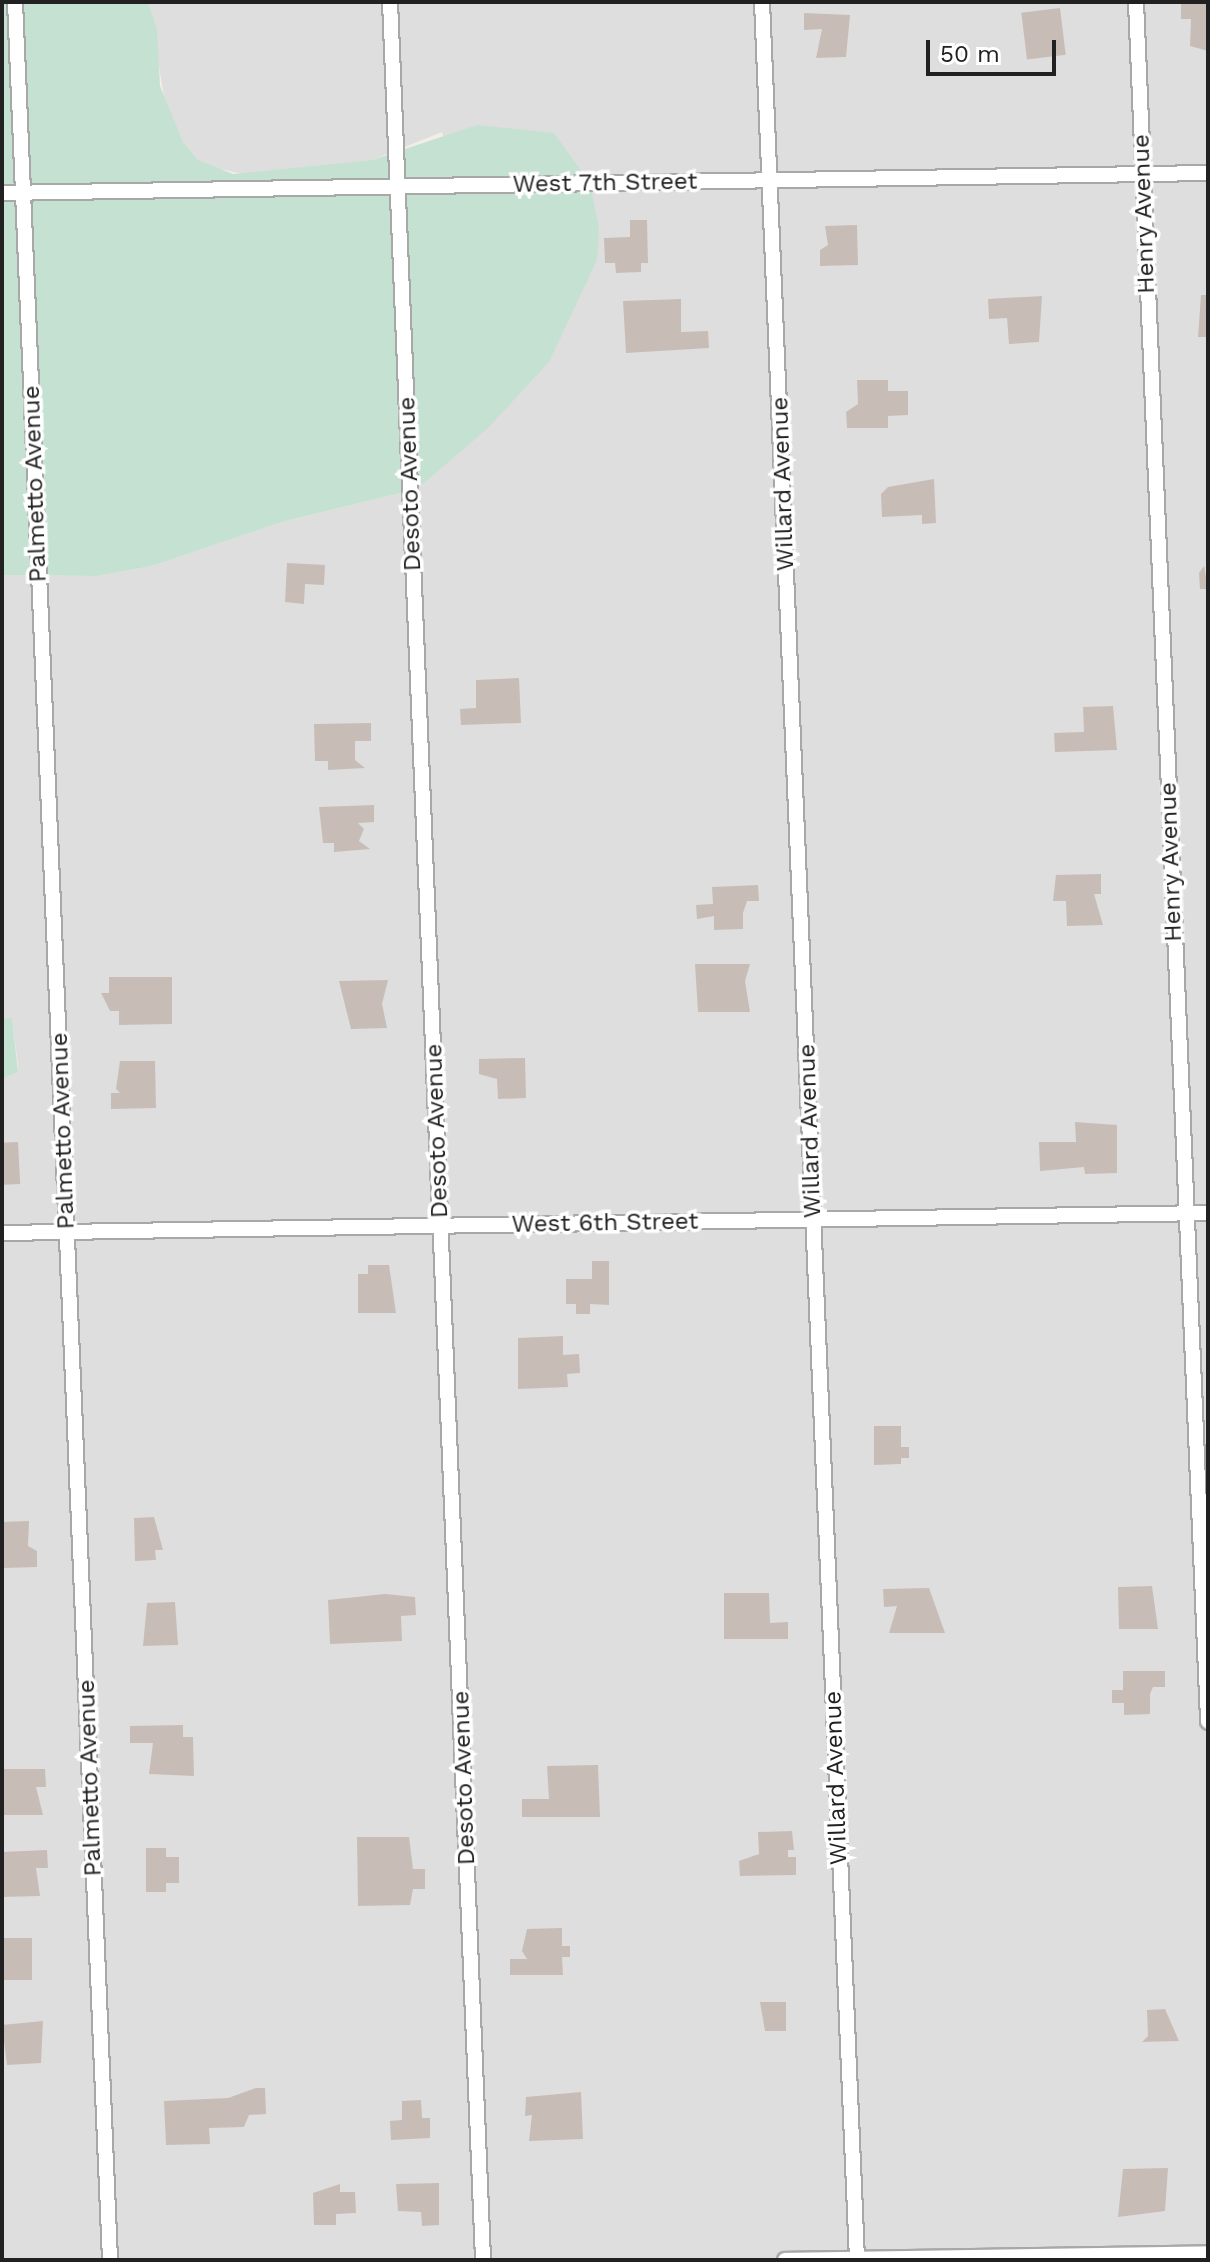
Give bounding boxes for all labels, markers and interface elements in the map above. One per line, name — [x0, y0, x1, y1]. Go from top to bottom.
scale bar — [930, 24, 1060, 74]
text: 50 m — [940, 40, 1000, 68]
street label: Henry Avenue — [1127, 133, 1161, 295]
street label: West 7th Street — [512, 167, 698, 199]
street label: Palmetto Avenue — [17, 385, 53, 583]
street label: Desoto Avenue — [393, 396, 427, 572]
street label: Willard Avenue — [766, 396, 800, 572]
street label: Henry Avenue — [1154, 781, 1188, 943]
street label: Palmetto Avenue — [45, 1032, 81, 1230]
street label: Desoto Avenue — [420, 1043, 454, 1219]
street label: Willard Avenue — [793, 1043, 827, 1219]
street label: West 6th Street — [511, 1207, 699, 1239]
street label: Palmetto Avenue — [72, 1679, 108, 1877]
street label: Desoto Avenue — [447, 1690, 481, 1866]
street label: Willard Avenue — [819, 1690, 853, 1866]

